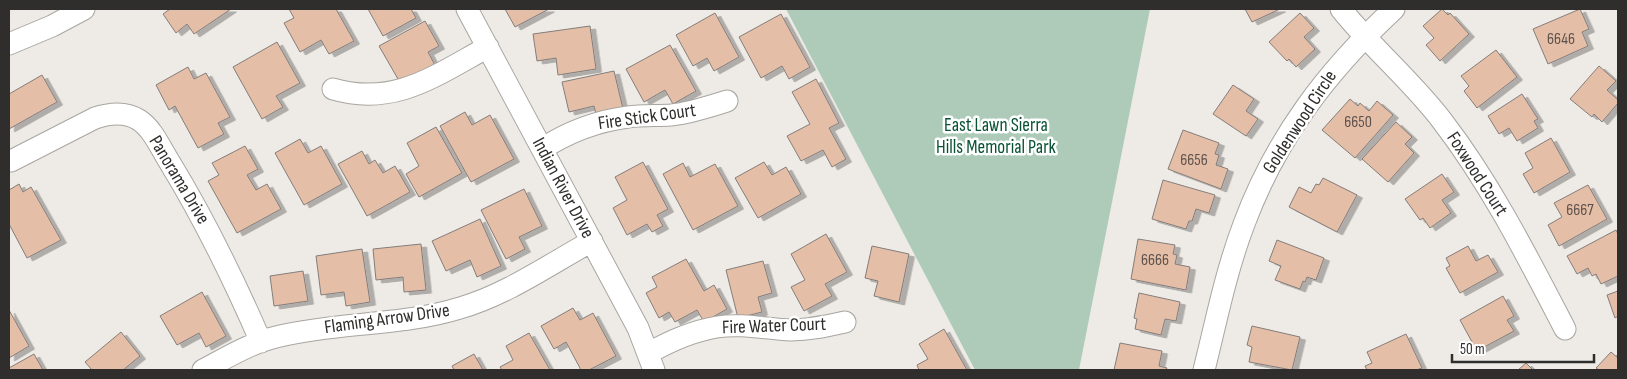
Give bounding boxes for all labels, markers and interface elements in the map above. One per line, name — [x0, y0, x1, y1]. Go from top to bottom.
house number: 6646 — [1547, 30, 1575, 49]
street label: Goldenwood Circle — [1258, 66, 1342, 178]
street label: Fire Stick Court — [597, 99, 698, 135]
house number: 6650 — [1344, 113, 1372, 132]
park label: East Lawn Sierra Hills Memorial Park — [936, 114, 1057, 159]
street label: Foxwood Court — [1441, 128, 1513, 220]
street label: Panorama Drive — [144, 132, 214, 228]
street label: Indian River Drive — [527, 134, 599, 242]
house number: 6656 — [1180, 151, 1208, 170]
house number: 6667 — [1566, 201, 1594, 220]
house number: 6666 — [1141, 251, 1169, 270]
street label: Flaming Arrow Drive — [323, 299, 451, 339]
street label: Fire Water Court — [722, 313, 827, 339]
scale bar — [1452, 332, 1594, 364]
text: 50 m — [1460, 340, 1485, 359]

